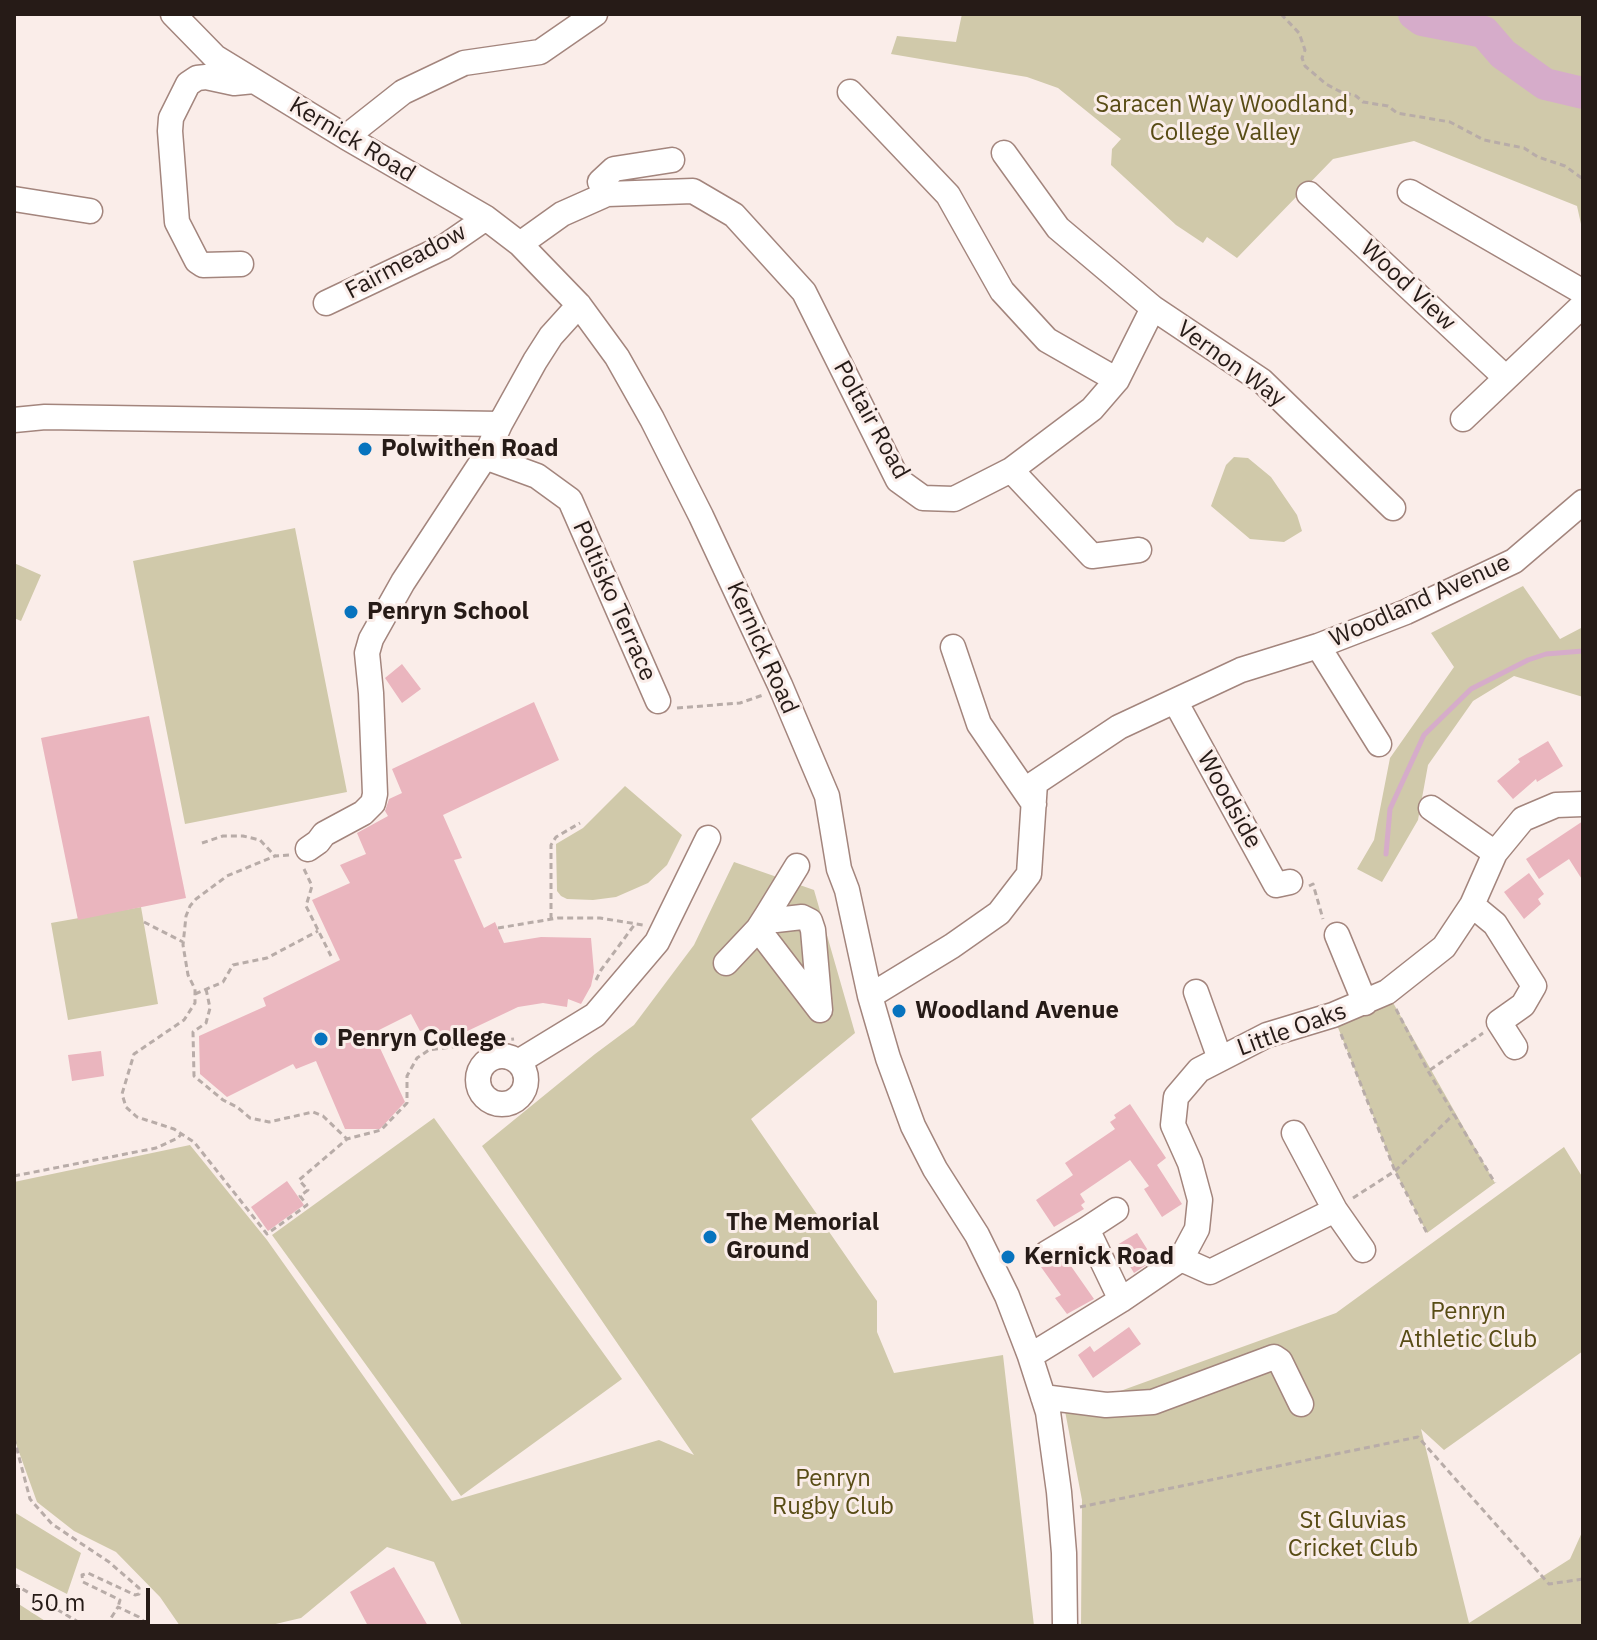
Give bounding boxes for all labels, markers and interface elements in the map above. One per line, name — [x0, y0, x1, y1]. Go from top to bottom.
street label: Kernick Road — [284, 91, 420, 189]
park label: Saracen Way Woodland, College Valley — [1095, 91, 1355, 147]
street label: Fairmeadow — [341, 218, 471, 306]
street label: Wood View — [1354, 235, 1462, 337]
street label: Vernon Way — [1171, 315, 1291, 413]
street label: Poltair Road — [827, 356, 915, 484]
place label: Polwithen Road — [381, 435, 559, 463]
marker: Polwithen Road — [356, 440, 374, 458]
street label: Poltisko Terrace — [566, 517, 662, 685]
street label: Woodland Avenue — [1325, 548, 1515, 654]
street label: Kernick Road — [720, 577, 804, 719]
place label: Penryn School — [367, 598, 529, 626]
marker: Penryn School — [342, 603, 360, 621]
street label: Woodside — [1191, 746, 1267, 854]
place label: Woodland Avenue — [915, 997, 1119, 1025]
street label: Little Oaks — [1234, 997, 1350, 1063]
marker: Woodland Avenue — [890, 1002, 908, 1020]
place label: Penryn College — [337, 1025, 506, 1053]
marker: Penryn College — [312, 1030, 330, 1048]
place label: The Memorial Ground — [726, 1209, 879, 1265]
marker: The Memorial Ground — [701, 1228, 719, 1246]
place label: Kernick Road — [1024, 1243, 1174, 1271]
marker: Kernick Road — [999, 1248, 1017, 1266]
park label: Penryn Athletic Club — [1399, 1298, 1537, 1354]
park label: Penryn Rugby Club — [772, 1465, 894, 1521]
park label: St Gluvias Cricket Club — [1288, 1507, 1418, 1563]
scale bar — [20, 1572, 154, 1622]
text: 50 m — [30, 1586, 85, 1618]

